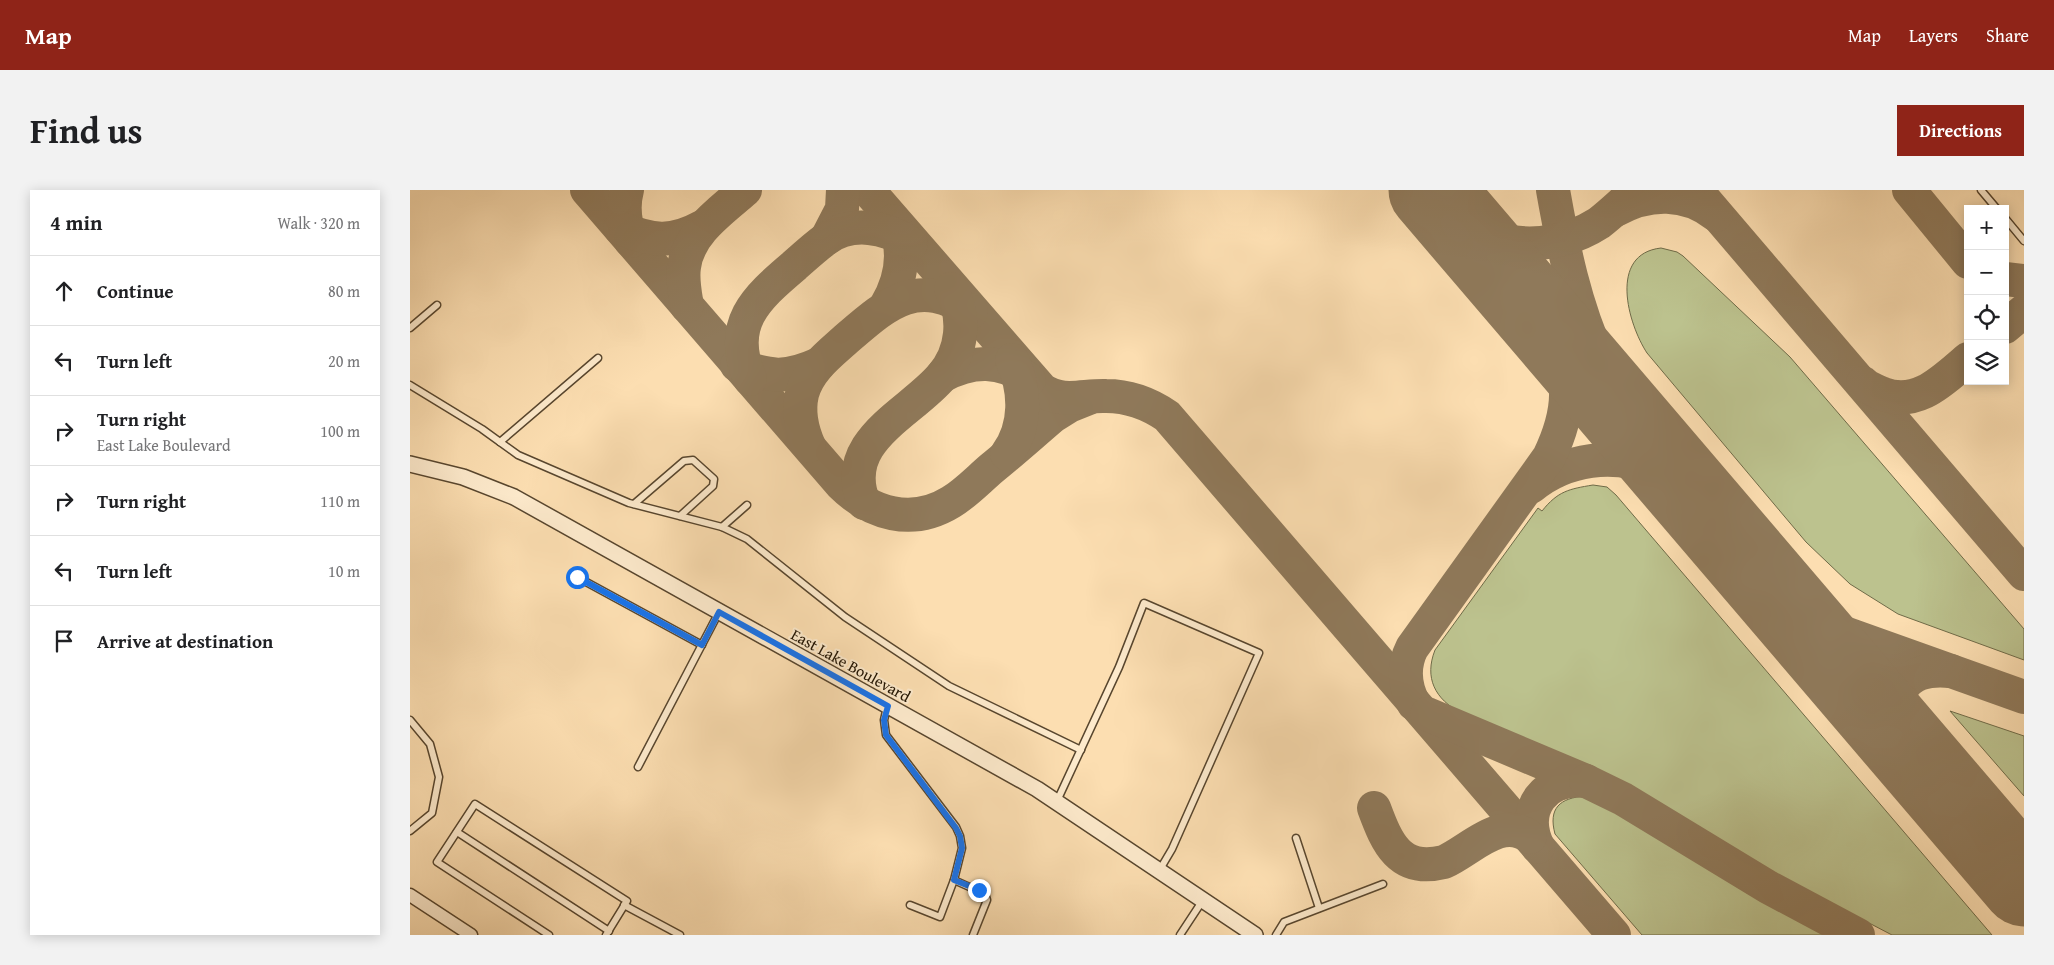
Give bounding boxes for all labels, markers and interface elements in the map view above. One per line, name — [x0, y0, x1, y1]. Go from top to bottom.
text: Map — [25, 18, 72, 53]
text: Map — [1848, 22, 1881, 49]
text: Layers — [1909, 22, 1958, 49]
text: Share — [1986, 22, 2029, 49]
text: Find us — [30, 105, 143, 156]
button: Directions — [1897, 105, 2024, 156]
map controls — [1964, 205, 2009, 385]
button: + — [1964, 205, 2009, 250]
text: 4 min — [50, 207, 102, 238]
text: Walk · 320 m — [277, 211, 360, 235]
button: − — [1964, 250, 2009, 295]
icon: ahead — [50, 277, 78, 305]
text: Continue — [97, 277, 174, 305]
text: 80 m — [328, 279, 360, 303]
button: locate — [1964, 295, 2009, 340]
button: layers — [1964, 340, 2009, 385]
icon: left — [50, 347, 78, 375]
text: Turn left — [97, 347, 172, 375]
text: 20 m — [328, 349, 360, 373]
text: Turn right — [97, 405, 186, 433]
icon: right — [50, 417, 78, 445]
text: 100 m — [320, 419, 360, 443]
text: East Lake Boulevard — [97, 433, 230, 457]
icon: right — [50, 487, 78, 515]
text: Turn right — [97, 487, 186, 515]
text: 110 m — [320, 489, 360, 513]
icon: left — [50, 557, 78, 585]
text: Turn left — [97, 557, 172, 585]
text: 10 m — [328, 559, 360, 583]
route start — [566, 566, 589, 589]
street label: East Lake Boulevard — [787, 622, 916, 708]
icon: arrive — [50, 627, 78, 655]
text: Arrive at destination — [97, 627, 273, 655]
route end — [968, 879, 991, 902]

